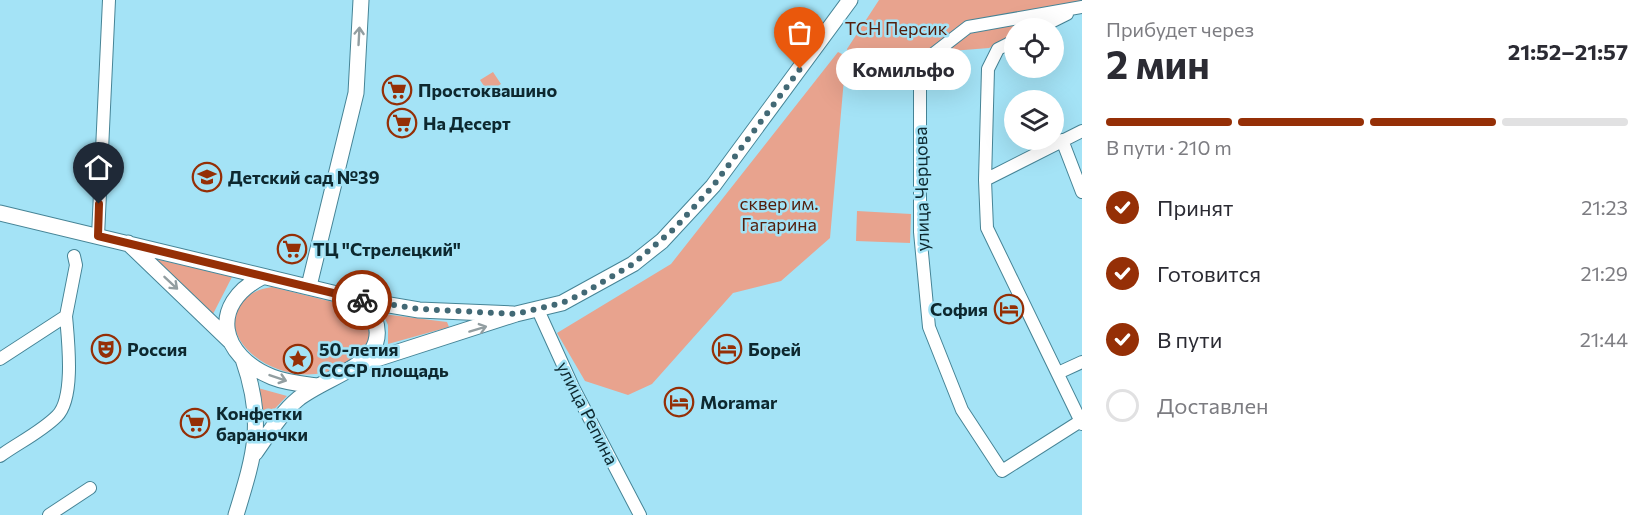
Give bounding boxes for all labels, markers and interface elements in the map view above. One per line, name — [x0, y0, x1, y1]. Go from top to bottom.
pin — [774, 7, 825, 69]
icon: bag — [783, 16, 816, 49]
park label: ТСН Персик — [845, 17, 948, 39]
text: Прибудет через — [1106, 17, 1254, 41]
map controls — [1004, 18, 1064, 150]
button: locate — [1004, 18, 1064, 78]
one-way arrow — [354, 26, 365, 46]
text: 21:52–21:57 — [1508, 38, 1628, 65]
text: 2 мин — [1106, 39, 1210, 87]
callout: Комильфо — [836, 48, 971, 90]
text: Комильфо — [852, 57, 955, 81]
supermarket icon: Простоквашино — [381, 74, 413, 106]
place label: Простоквашино — [418, 79, 557, 101]
button: layers — [1004, 90, 1064, 150]
supermarket icon: На Десерт — [386, 107, 418, 139]
place label: На Десерт — [423, 112, 511, 134]
street label: улица Черцова — [909, 126, 933, 252]
text: В пути · 210 m — [1106, 135, 1232, 159]
pin — [73, 142, 124, 204]
icon: home — [82, 151, 115, 184]
school or university icon: Детский сад №39 — [191, 161, 223, 193]
place label: Детский сад №39 — [228, 166, 380, 188]
icon: check — [1106, 191, 1139, 224]
park label: сквер им. Гагарина — [740, 192, 818, 235]
text: Принят — [1157, 194, 1233, 221]
text: 21:23 — [1581, 195, 1628, 219]
supermarket icon: ТЦ "Стрелецкий" — [276, 233, 308, 265]
place label: ТЦ "Стрелецкий" — [313, 238, 461, 260]
icon: check — [1106, 257, 1139, 290]
text: Готовится — [1157, 260, 1261, 287]
text: 21:29 — [1580, 261, 1628, 285]
courier — [332, 270, 392, 330]
one-way arrow — [163, 276, 178, 291]
icon: bike — [346, 284, 379, 317]
hotel icon: София — [993, 293, 1025, 325]
place label: София — [930, 298, 988, 320]
one-way arrow — [468, 323, 487, 334]
icon: check — [1106, 323, 1139, 356]
text: В пути — [1157, 326, 1222, 353]
text: 21:44 — [1580, 327, 1628, 351]
theatre icon: Россия — [90, 333, 122, 365]
hotel icon: Борей — [711, 333, 743, 365]
place label: Россия — [127, 338, 187, 360]
place label: 50-летия СССР площадь — [319, 338, 449, 381]
place label: Борей — [748, 338, 801, 360]
place icon: 50-летия СССР площадь — [282, 343, 314, 375]
street label: улица Репина — [552, 358, 624, 468]
one-way arrow — [268, 374, 287, 385]
hotel icon: Moramar — [663, 386, 695, 418]
place label: Moramar — [700, 391, 778, 413]
text: Доставлен — [1157, 392, 1269, 419]
place label: Конфетки бараночки — [216, 402, 308, 445]
supermarket icon: Конфетки бараночки — [179, 407, 211, 439]

